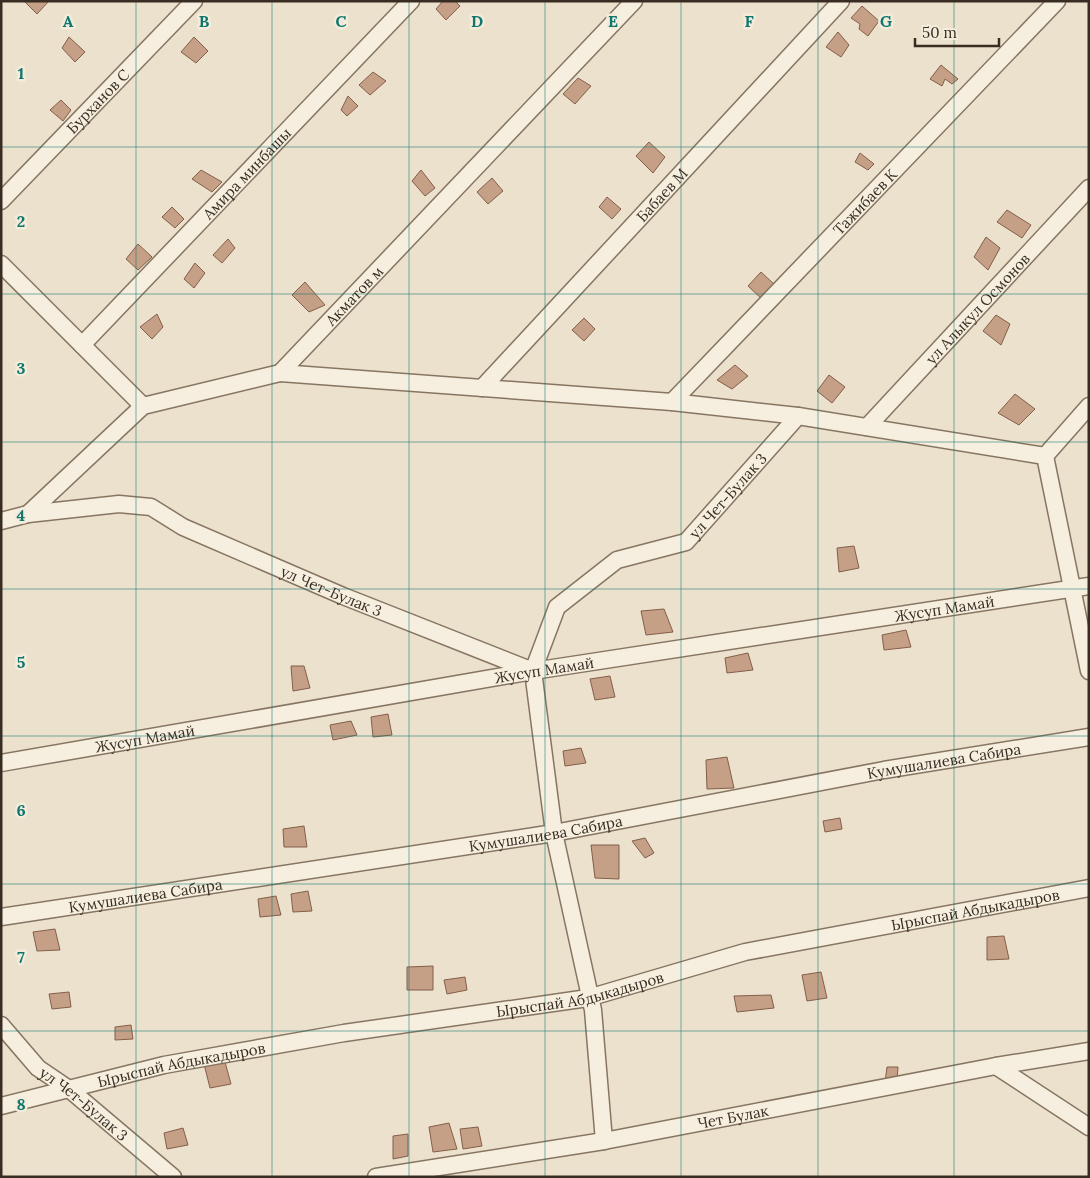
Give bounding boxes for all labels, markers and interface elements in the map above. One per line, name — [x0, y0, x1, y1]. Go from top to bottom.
text: A — [63, 11, 74, 31]
text: B — [199, 11, 210, 31]
text: C — [335, 11, 347, 31]
text: D — [471, 11, 483, 31]
text: E — [608, 11, 618, 31]
text: F — [744, 11, 754, 31]
text: G — [880, 11, 892, 31]
scale bar — [915, 15, 999, 47]
text: 50 m — [922, 23, 957, 42]
text: 1 — [18, 63, 24, 83]
street label: Бурханов С — [62, 64, 133, 137]
street label: Амира минбашы — [198, 123, 295, 224]
street label: Бабаев М — [632, 163, 691, 225]
street label: Тажибаев К — [829, 164, 901, 238]
text: 2 — [17, 211, 25, 231]
street label: ул Алыкул Осмонов — [921, 249, 1034, 368]
street label: Акматов м — [320, 261, 387, 330]
text: 3 — [17, 358, 26, 378]
street label: ул Чет-Булак 3 — [684, 449, 770, 542]
text: 4 — [17, 505, 26, 525]
street label: ул Чет-Булак 3 — [278, 561, 385, 620]
street label: Жусуп Мамай — [893, 591, 995, 625]
text: 5 — [17, 652, 26, 672]
street label: Жусуп Мамай — [493, 652, 595, 687]
street label: Жусуп Мамай — [94, 720, 196, 756]
street label: Кумушалиева Сабира — [865, 739, 1022, 783]
text: 6 — [16, 800, 26, 820]
street label: Кумушалиева Сабира — [467, 811, 624, 855]
street label: Кумушалиева Сабира — [67, 874, 224, 916]
street label: Ырыспай Абдыкадыров — [889, 884, 1061, 934]
text: 7 — [17, 947, 25, 967]
street label: Ырыспай Абдыкадыров — [495, 967, 666, 1021]
street label: Ырыспай Абдыкадыров — [95, 1038, 267, 1091]
street label: ул Чет-Булак 3 — [36, 1063, 132, 1145]
text: 8 — [16, 1094, 26, 1114]
street label: Чет Булак — [696, 1100, 770, 1132]

